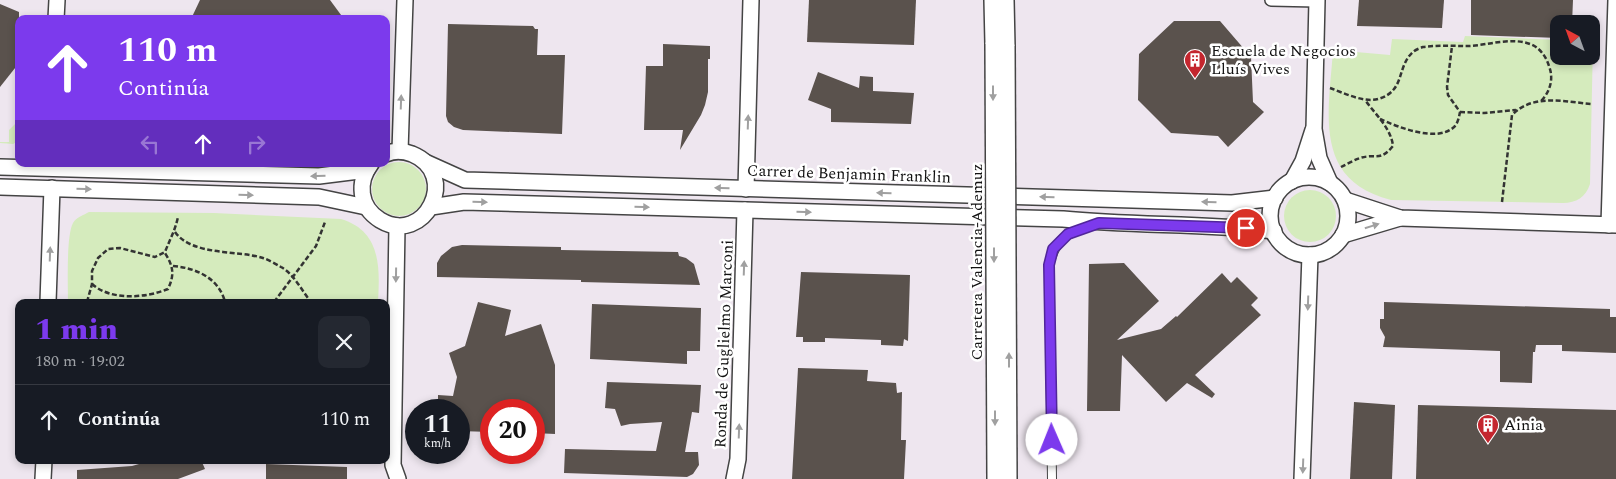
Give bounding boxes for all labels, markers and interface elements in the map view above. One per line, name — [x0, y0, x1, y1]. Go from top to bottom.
north arrow — [1550, 15, 1600, 65]
map controls — [1550, 15, 1600, 65]
text: 110 m — [118, 24, 217, 77]
icon: ahead — [35, 35, 100, 100]
place label: Escuela de Negocios Lluís Vives — [1211, 39, 1356, 81]
building icon: Escuela de Negocios Lluís Vives — [1183, 48, 1207, 79]
text: Continúa — [118, 72, 209, 105]
one-way arrow — [989, 85, 997, 101]
one-way arrow — [398, 94, 406, 110]
one-way arrow — [744, 114, 752, 130]
icon: left — [136, 130, 164, 158]
icon: ahead — [189, 130, 217, 158]
icon: right — [242, 130, 270, 158]
street label: Carrer de Benjamin Franklin — [747, 158, 951, 190]
street label: Carretera Valencia-Ademuz — [965, 164, 989, 360]
one-way arrow — [310, 172, 326, 180]
one-way arrow — [713, 184, 729, 192]
one-way arrow — [76, 186, 92, 194]
one-way arrow — [876, 188, 892, 196]
one-way arrow — [238, 191, 254, 199]
one-way arrow — [1038, 193, 1054, 201]
one-way arrow — [1201, 198, 1217, 206]
one-way arrow — [472, 199, 488, 207]
one-way arrow — [634, 203, 650, 211]
pin — [1225, 207, 1267, 249]
one-way arrow — [797, 208, 813, 216]
icon: arrive — [1232, 214, 1260, 242]
one-way arrow — [1364, 222, 1379, 230]
street label: Ronda de Guglielmo Marconi — [708, 239, 740, 449]
one-way arrow — [46, 246, 54, 262]
one-way arrow — [990, 248, 998, 264]
one-way arrow — [740, 260, 748, 276]
one-way arrow — [392, 267, 400, 283]
one-way arrow — [1304, 296, 1312, 312]
text: 1 min — [35, 307, 118, 353]
button: close — [318, 316, 370, 368]
text: 180 m · 19:02 — [35, 349, 125, 373]
one-way arrow — [1005, 352, 1013, 368]
speed limit sign: 20 — [480, 399, 545, 464]
text: Continúa — [78, 405, 160, 434]
text: 110 m — [320, 405, 370, 434]
icon: ahead — [35, 406, 63, 434]
text: 11 — [423, 406, 452, 444]
one-way arrow — [991, 410, 999, 426]
position arrow — [1025, 413, 1077, 465]
building icon: Ainia — [1476, 413, 1500, 444]
place label: Ainia — [1504, 413, 1543, 437]
one-way arrow — [735, 422, 743, 438]
text: km/h — [424, 434, 451, 453]
one-way arrow — [1299, 458, 1307, 474]

